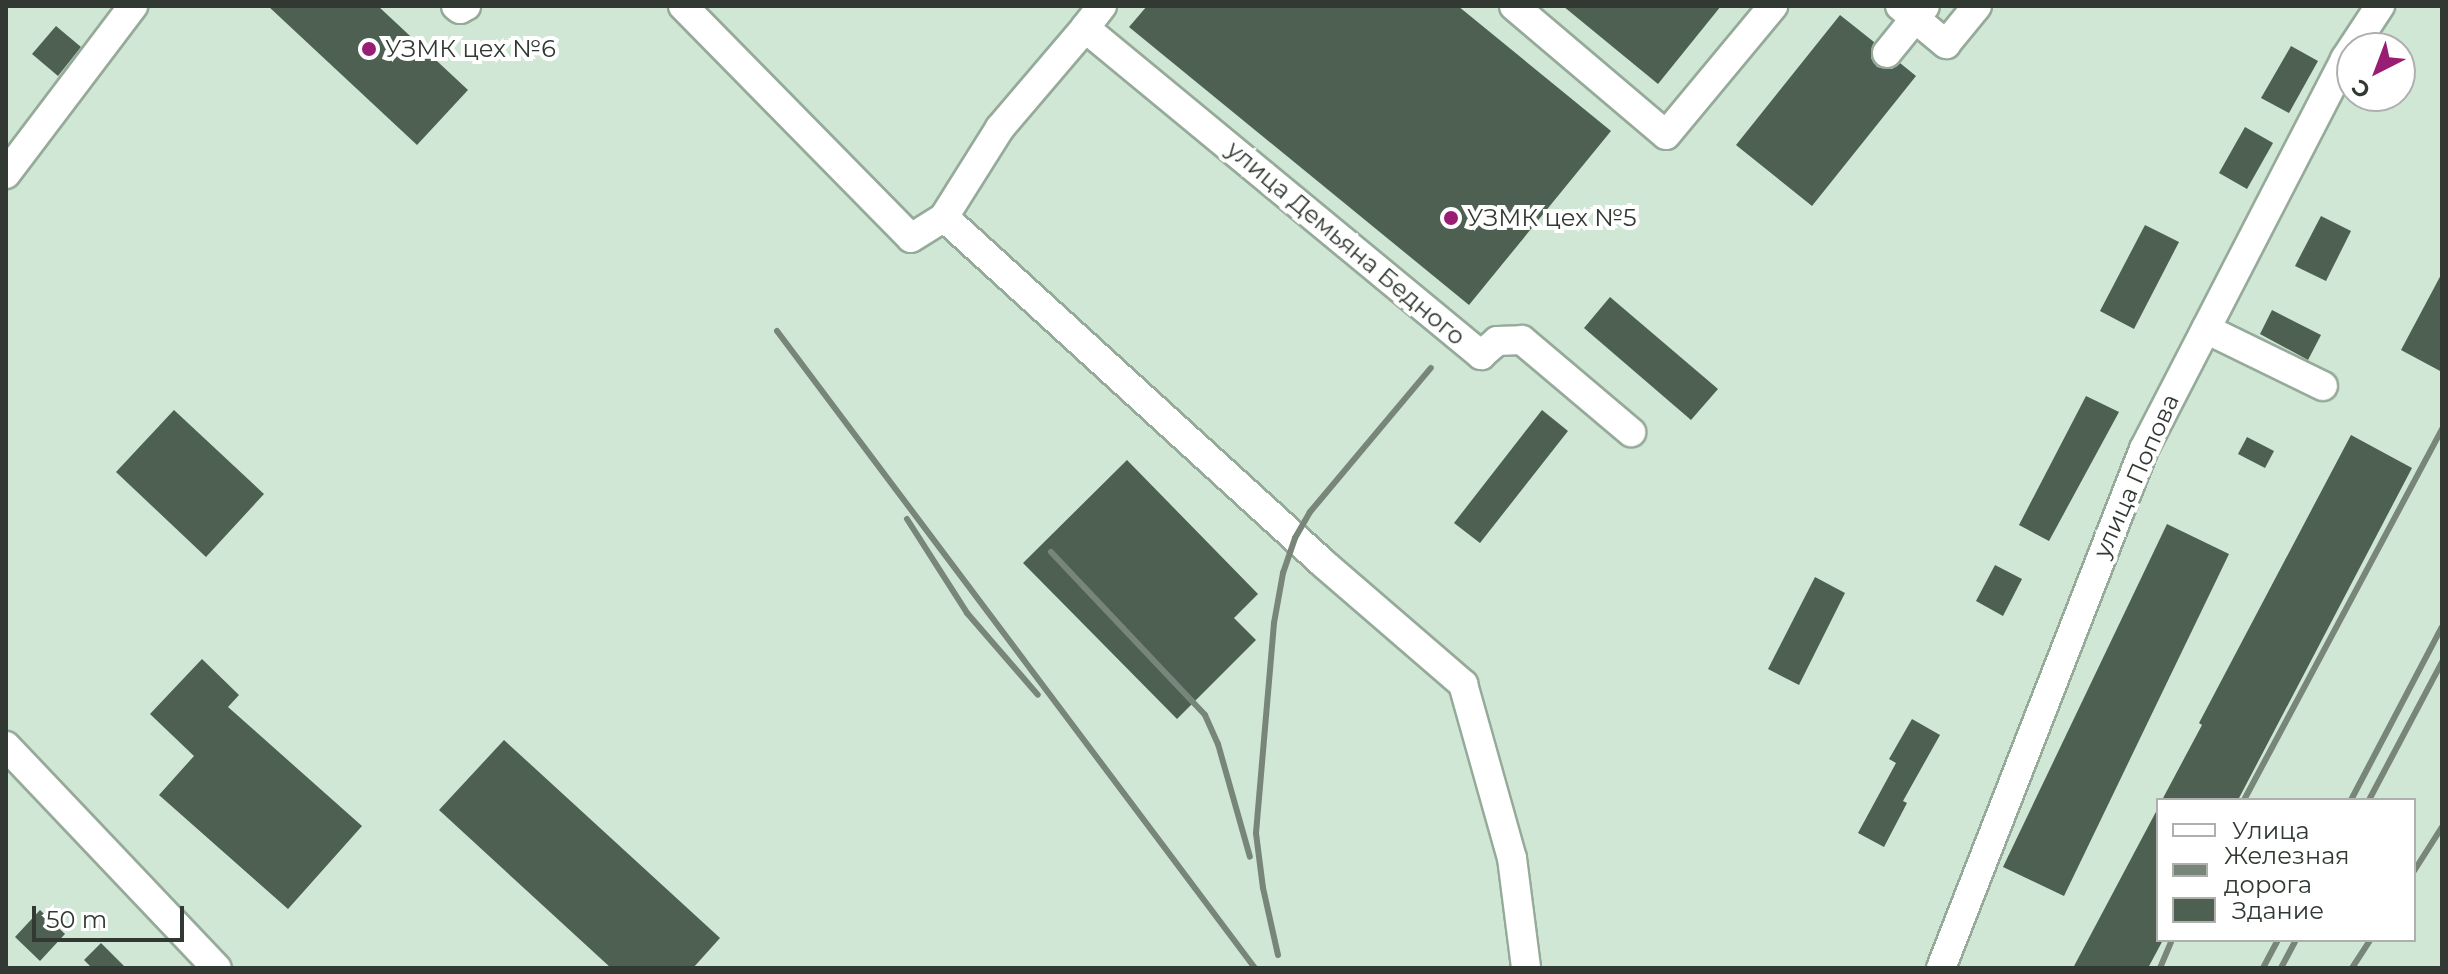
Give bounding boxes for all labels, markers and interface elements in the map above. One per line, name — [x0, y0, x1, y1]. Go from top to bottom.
north arrow — [2336, 32, 2416, 112]
place label: УЗМК цех №6 — [385, 35, 556, 63]
marker: УЗМК цех №6 — [360, 40, 378, 58]
text: С — [2346, 73, 2376, 104]
street label: улица Демьяна Бедного — [1221, 135, 1471, 351]
place label: УЗМК цех №5 — [1467, 204, 1637, 232]
marker: УЗМК цех №5 — [1442, 209, 1460, 227]
street label: улица Попова — [2087, 390, 2185, 562]
legend — [2156, 798, 2416, 942]
text: Улица — [2232, 816, 2310, 845]
text: Железная дорога — [2224, 841, 2350, 899]
scale bar — [36, 890, 188, 940]
text: Здание — [2232, 896, 2324, 925]
text: 50 m — [46, 905, 107, 934]

